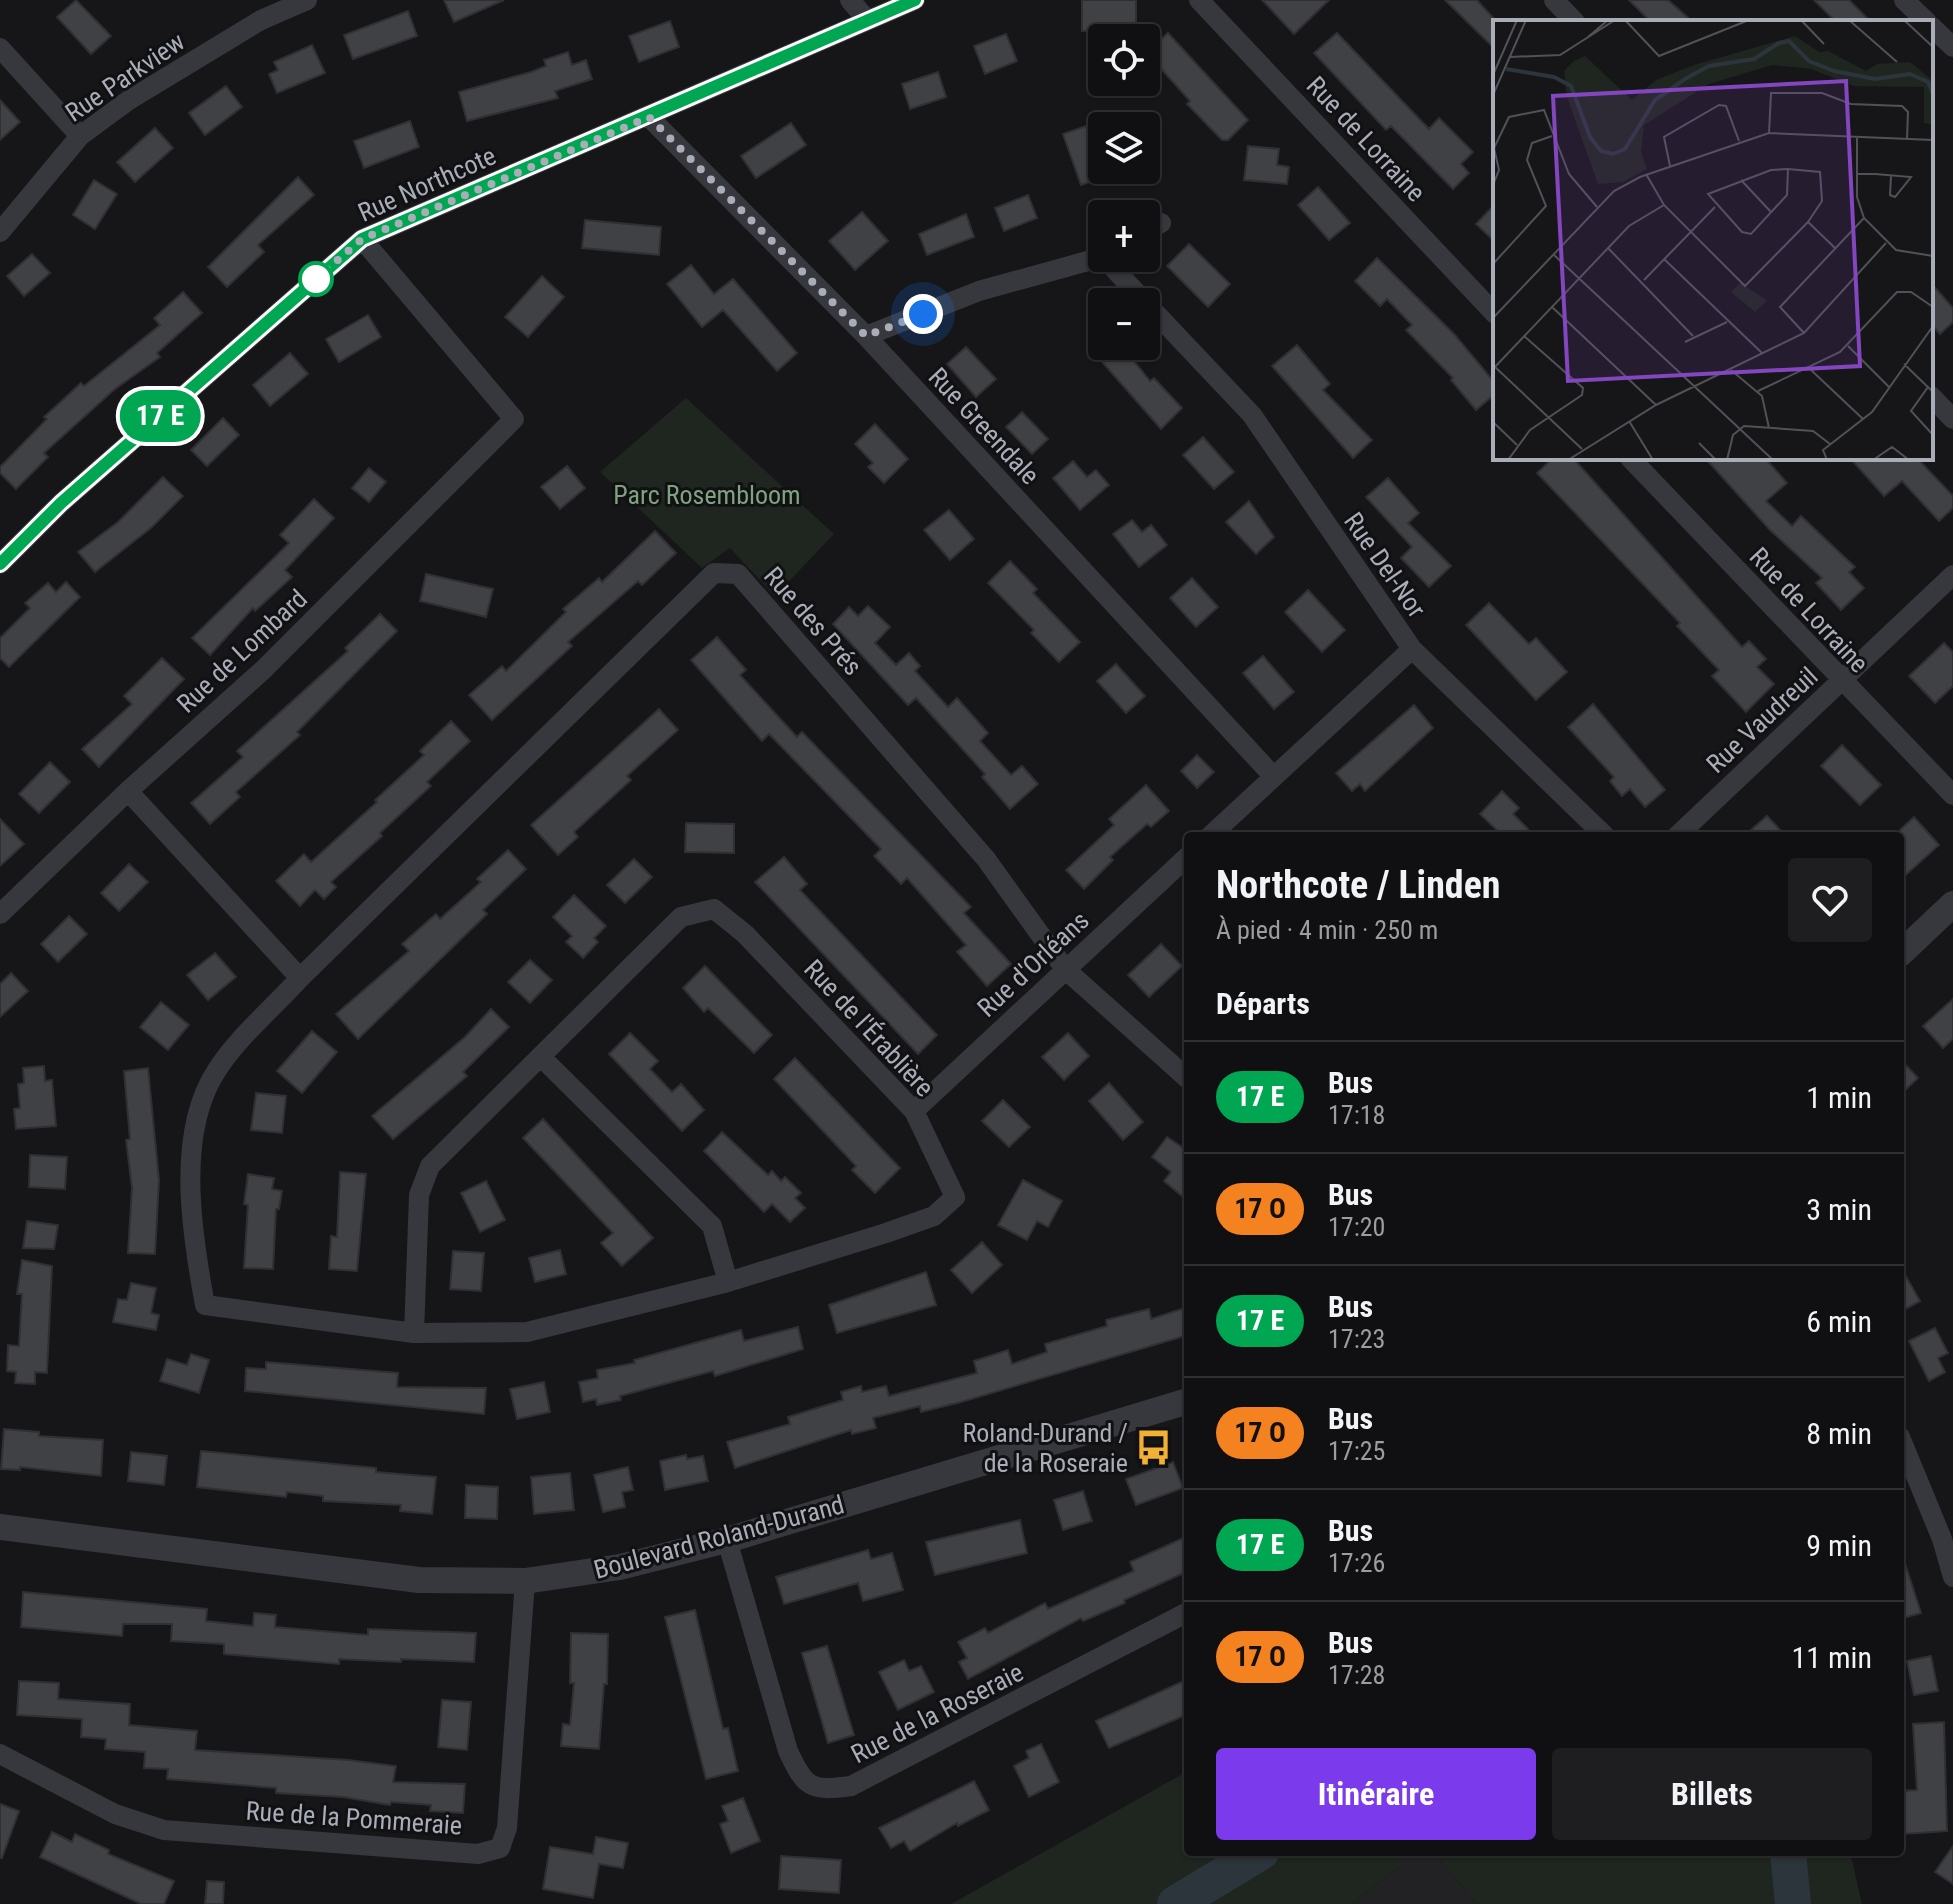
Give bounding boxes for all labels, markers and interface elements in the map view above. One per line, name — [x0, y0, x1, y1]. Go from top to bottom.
inset map — [1493, 20, 1933, 460]
map controls — [1088, 24, 1160, 360]
button: locate — [1088, 24, 1160, 96]
street label: Rue Parkview — [60, 26, 190, 128]
street label: Rue de Lorraine — [1301, 70, 1431, 208]
button: layers — [1088, 112, 1160, 184]
street label: Rue Northcote — [354, 140, 500, 228]
button: + — [1088, 200, 1160, 272]
unlabelled marker — [299, 262, 333, 296]
button: − — [1088, 288, 1160, 360]
your location — [903, 294, 943, 334]
street label: Rue Greendale — [923, 362, 1045, 490]
line badge: 17 E — [104, 390, 216, 442]
text: 17 E — [136, 399, 184, 432]
park label: Parc Rosembloom — [613, 480, 801, 510]
street label: Rue Del-Nor — [1338, 507, 1432, 623]
street label: Rue de Lorraine — [1744, 541, 1874, 679]
street label: Rue des Prés — [758, 561, 868, 681]
street label: Rue de Lombard — [171, 583, 313, 719]
street label: Rue Vaudreuil — [1700, 661, 1824, 779]
button: heart — [1788, 858, 1872, 942]
text: Northcote / Linden — [1216, 863, 1501, 907]
street label: Rue d'Orléans — [971, 905, 1095, 1023]
text: À pied · 4 min · 250 m — [1216, 915, 1438, 945]
street label: Rue de l'Érablière — [798, 954, 940, 1102]
text: Départs — [1216, 986, 1310, 1021]
text: Bus — [1328, 1065, 1373, 1100]
text: 17 E — [1236, 1080, 1284, 1113]
text: 1 min — [1806, 1080, 1872, 1115]
text: 17:18 — [1328, 1100, 1385, 1130]
text: Bus — [1328, 1177, 1373, 1212]
text: 17 O — [1234, 1192, 1286, 1225]
text: 3 min — [1806, 1192, 1872, 1227]
text: 17:20 — [1328, 1212, 1385, 1242]
text: Bus — [1328, 1289, 1373, 1324]
text: 17 E — [1236, 1304, 1284, 1337]
text: 6 min — [1806, 1304, 1872, 1339]
text: 17:23 — [1328, 1324, 1385, 1354]
text: Bus — [1328, 1401, 1373, 1436]
text: 17 O — [1234, 1416, 1286, 1449]
text: 8 min — [1806, 1416, 1872, 1451]
place label: Roland-Durand / de la Roseraie — [962, 1418, 1128, 1478]
bus stop icon: Roland-Durand / de la Roseraie — [1135, 1429, 1173, 1467]
text: 17:25 — [1328, 1436, 1385, 1466]
street label: Boulevard Roland-Durand — [591, 1489, 847, 1585]
text: Bus — [1328, 1513, 1373, 1548]
text: 17 E — [1236, 1528, 1284, 1561]
text: 9 min — [1806, 1528, 1872, 1563]
text: 17:26 — [1328, 1548, 1385, 1578]
text: Bus — [1328, 1625, 1373, 1660]
text: 17 O — [1234, 1640, 1286, 1673]
text: 11 min — [1791, 1640, 1872, 1675]
street label: Rue de la Roseraie — [846, 1657, 1028, 1769]
text: 17:28 — [1328, 1660, 1385, 1690]
button: Itinéraire — [1216, 1748, 1536, 1840]
button: Billets — [1552, 1748, 1872, 1840]
street label: Rue de la Pommeraie — [245, 1795, 463, 1841]

